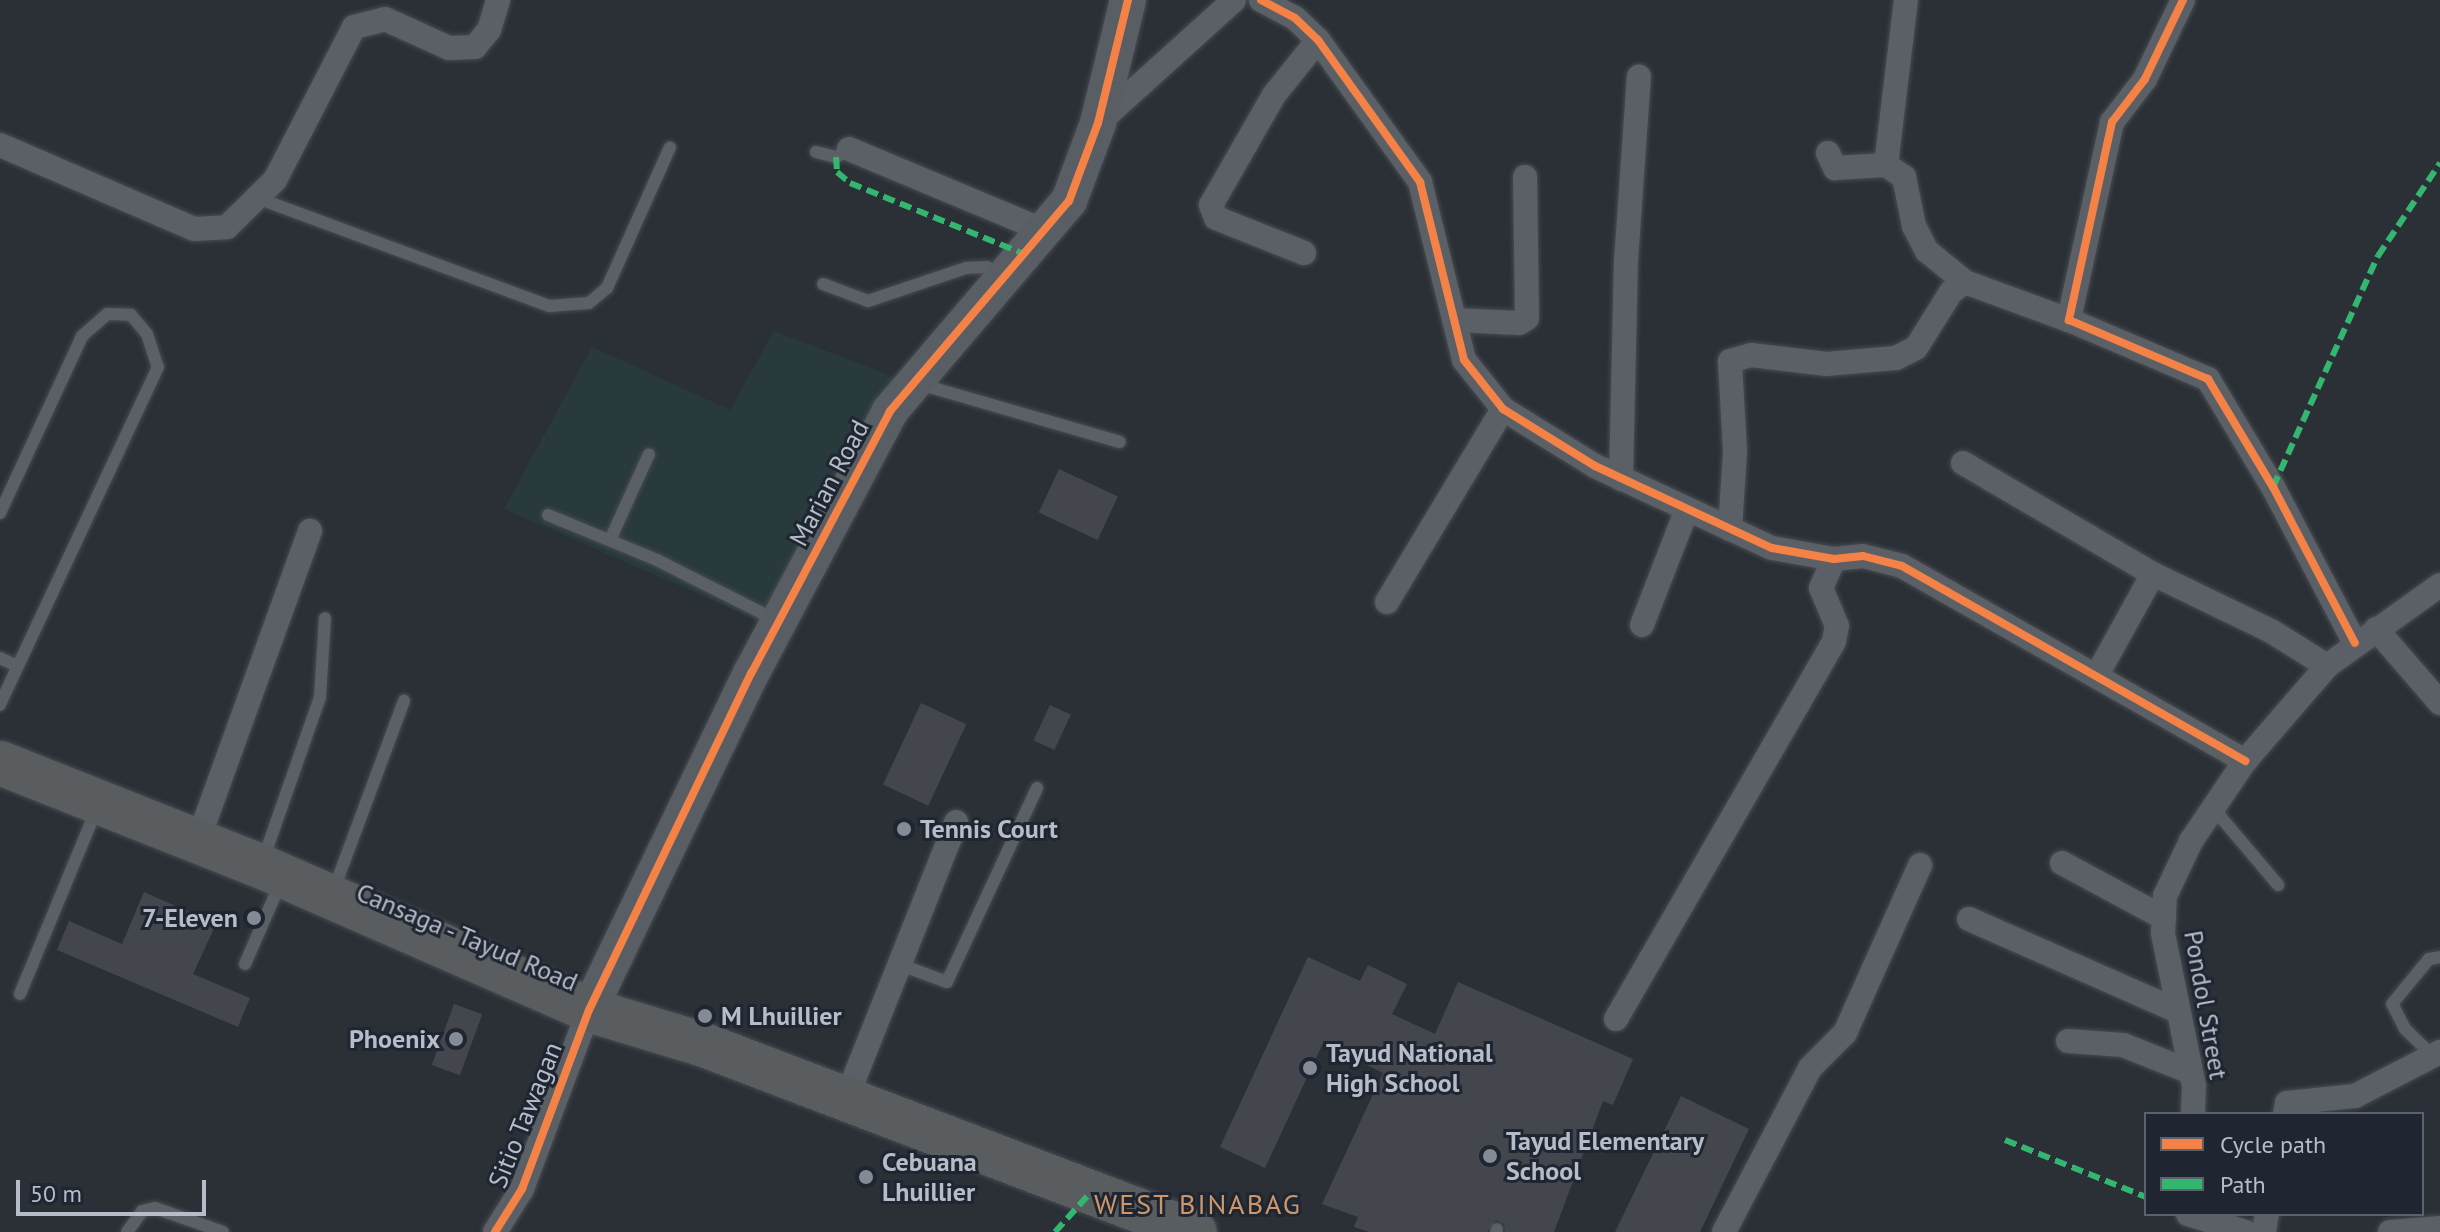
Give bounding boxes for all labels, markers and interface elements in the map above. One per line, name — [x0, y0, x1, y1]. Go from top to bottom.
street label: Marian Road — [783, 415, 875, 551]
place label: Tennis Court — [920, 813, 1058, 845]
marker: Tennis Court — [895, 820, 913, 838]
street label: Cansaga - Tayud Road — [349, 875, 585, 999]
place label: 7-Eleven — [142, 902, 238, 934]
marker: 7-Eleven — [245, 909, 263, 927]
street label: Pondol Street — [2178, 928, 2234, 1082]
place label: M Lhuillier — [721, 1000, 842, 1032]
marker: M Lhuillier — [696, 1007, 714, 1025]
place label: Phoenix — [349, 1023, 440, 1055]
marker: Phoenix — [447, 1030, 465, 1048]
street label: Sitio Tawagan — [481, 1037, 569, 1193]
place label: Tayud National High School — [1326, 1037, 1493, 1098]
marker: Tayud National High School — [1301, 1059, 1319, 1077]
legend — [2144, 1112, 2424, 1216]
place label: Tayud Elementary School — [1506, 1125, 1704, 1186]
text: Cycle path — [2220, 1129, 2326, 1160]
place label: Cebuana Lhuillier — [882, 1146, 977, 1208]
marker: Tayud Elementary School — [1481, 1147, 1499, 1165]
scale bar — [20, 1164, 210, 1214]
marker: Cebuana Lhuillier — [857, 1168, 875, 1186]
text: Path — [2220, 1169, 2266, 1200]
text: 50 m — [30, 1178, 82, 1209]
district label: WEST BINABAG — [1094, 1187, 1302, 1221]

